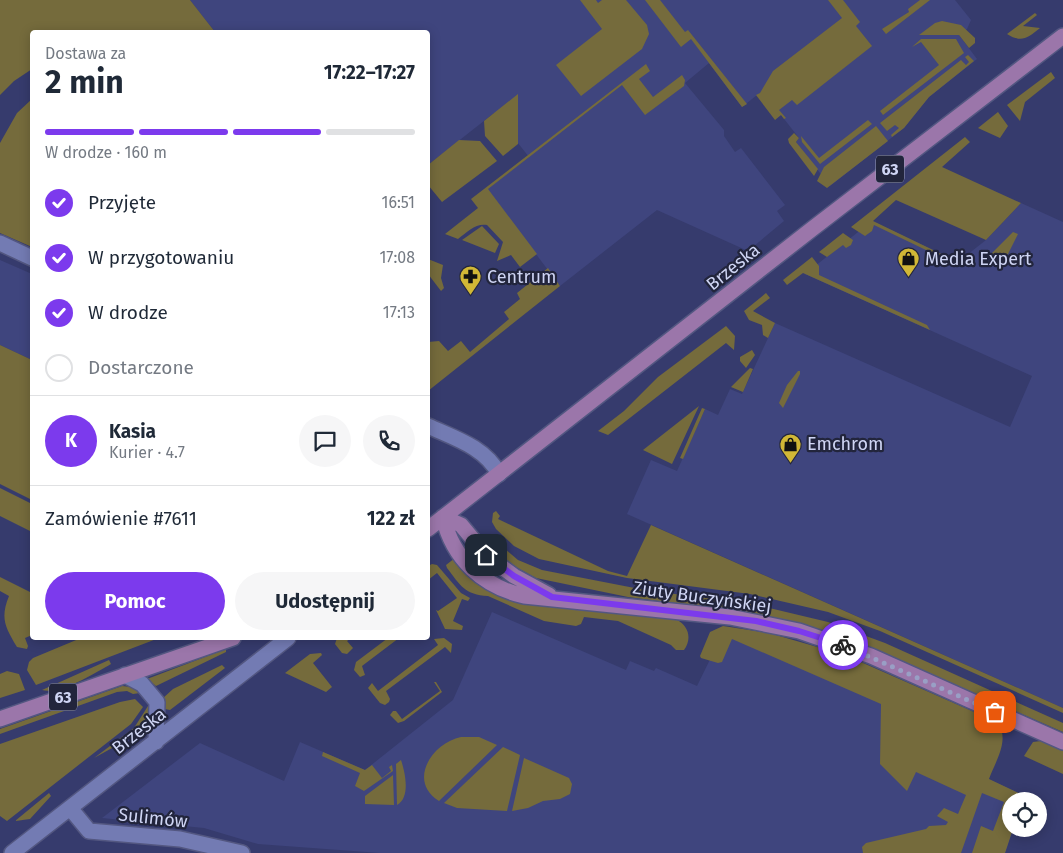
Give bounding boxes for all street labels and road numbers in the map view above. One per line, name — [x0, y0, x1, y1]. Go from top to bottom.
road number: 63 — [876, 156, 904, 182]
street label: Brzeska — [702, 239, 764, 295]
street label: Ziuty Buczyńskiej — [631, 576, 773, 618]
road number: 63 — [49, 684, 77, 710]
street label: Brzeska — [108, 703, 170, 759]
street label: Sulimów — [117, 803, 189, 833]

